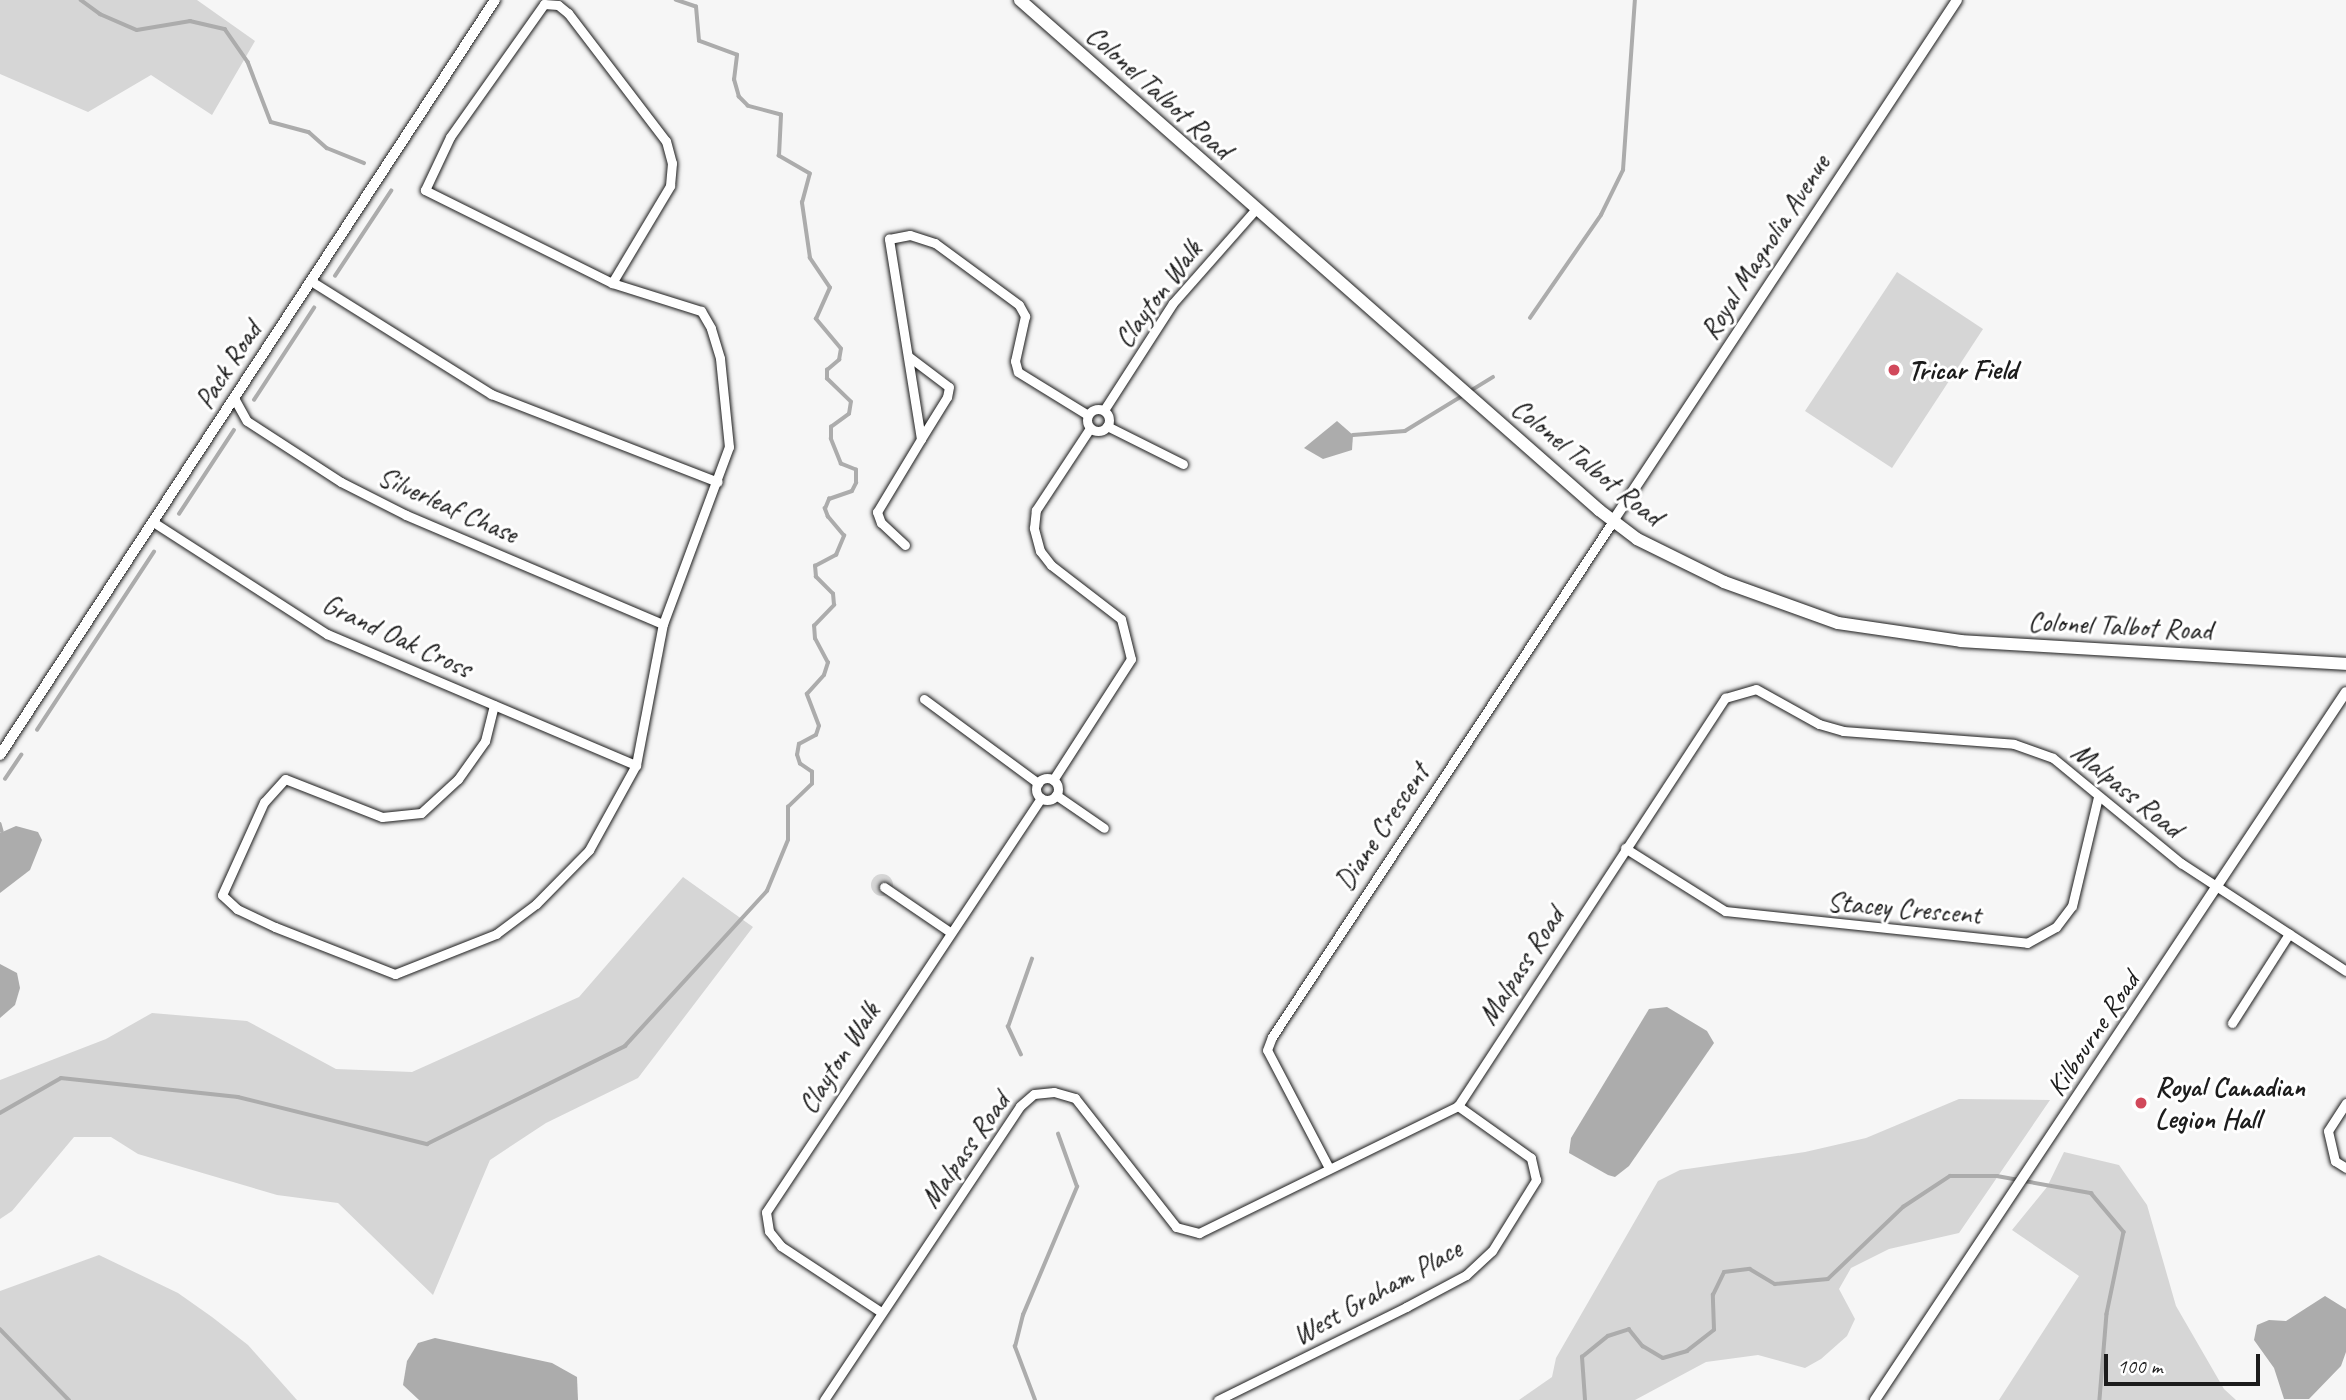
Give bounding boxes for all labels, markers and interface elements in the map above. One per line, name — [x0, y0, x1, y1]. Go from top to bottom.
street label: Colonel Talbot Road — [1080, 18, 1238, 166]
street label: Royal Magnolia Avenue — [1692, 148, 1838, 346]
street label: Clayton Walk — [1107, 234, 1209, 354]
street label: Pack Road — [187, 315, 269, 415]
place label: Tricar Field — [1908, 353, 2017, 387]
marker: Tricar Field — [1886, 362, 1902, 378]
street label: Colonel Talbot Road — [1505, 391, 1669, 533]
street label: Silverleaf Chase — [372, 459, 524, 551]
street label: Grand Oak Cross — [317, 587, 477, 685]
street label: Colonel Talbot Road — [2028, 604, 2212, 648]
street label: Malpass Road — [2065, 736, 2189, 844]
street label: Diane Crescent — [1328, 758, 1436, 896]
street label: Stacey Crescent — [1826, 885, 1982, 931]
street label: Malpass Road — [1471, 902, 1571, 1030]
street label: Kilbourne Road — [2039, 966, 2147, 1102]
street label: Clayton Walk — [791, 996, 887, 1120]
place label: Royal Canadian Legion Hall — [2155, 1070, 2305, 1136]
street label: Malpass Road — [913, 1086, 1017, 1214]
marker: Royal Canadian Legion Hall — [2133, 1095, 2149, 1111]
street label: West Graham Place — [1287, 1232, 1467, 1352]
scale bar — [2108, 1340, 2264, 1384]
text: 100 m — [2117, 1353, 2162, 1379]

